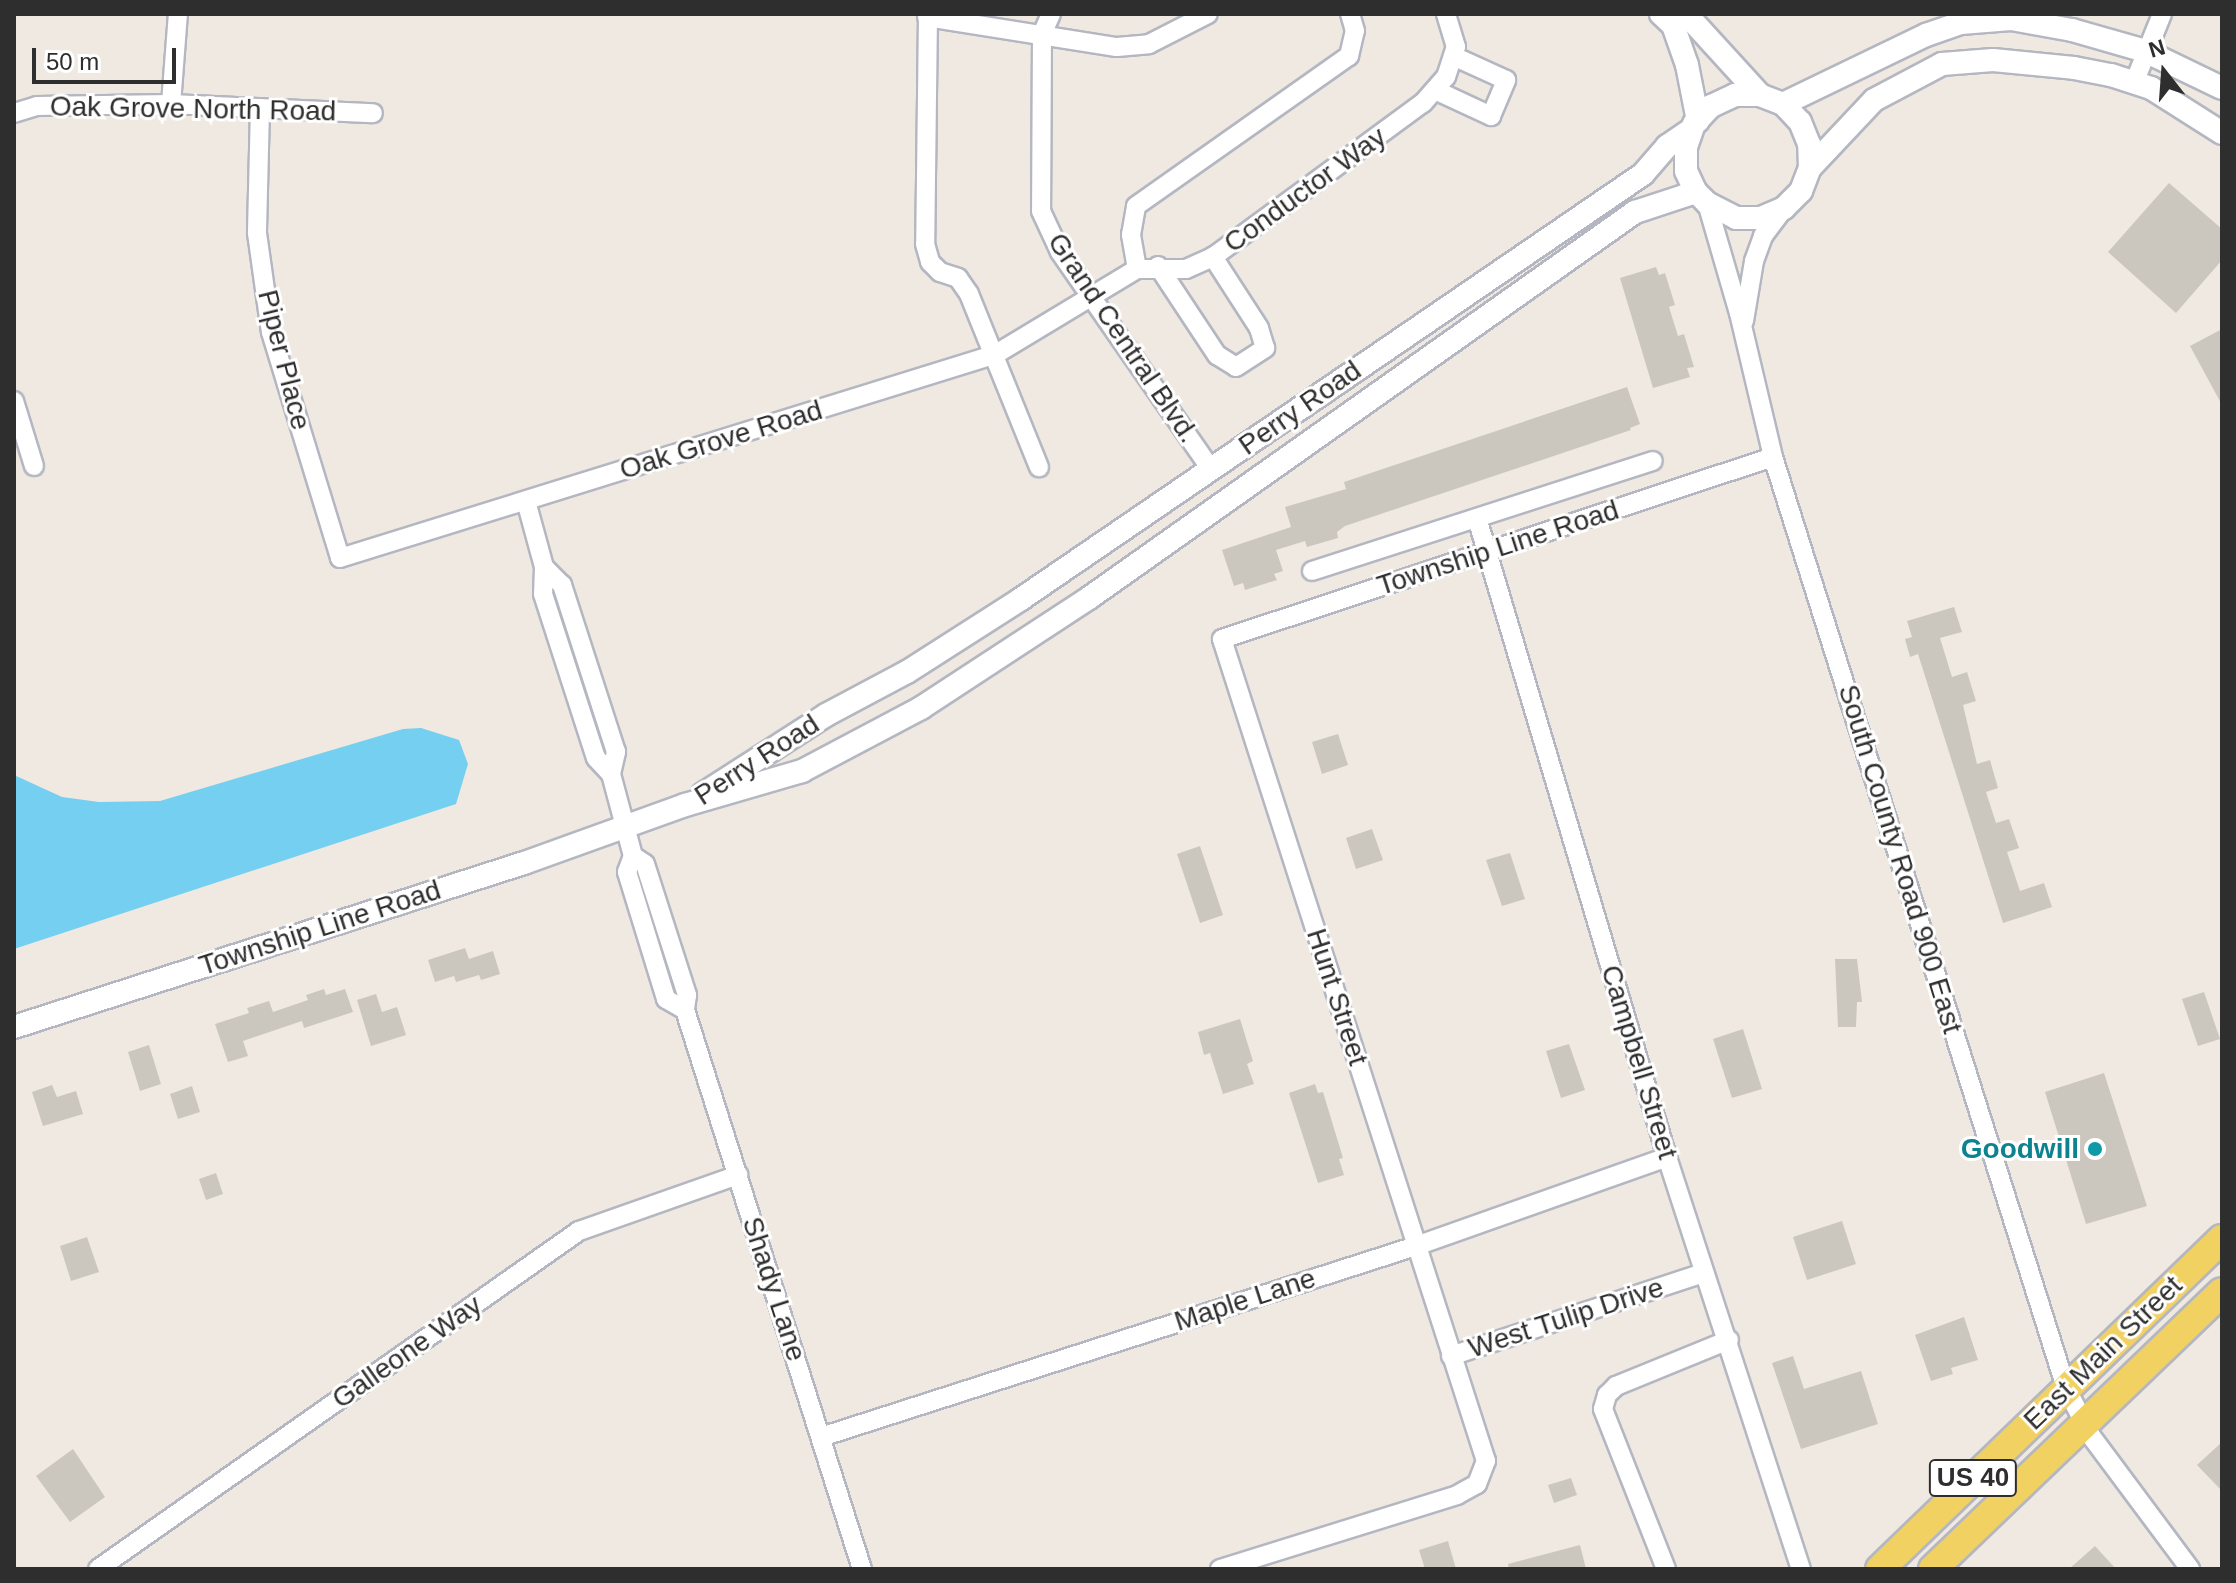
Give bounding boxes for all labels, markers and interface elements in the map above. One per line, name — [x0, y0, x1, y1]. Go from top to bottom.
scale bar — [36, 32, 180, 82]
north arrow — [2124, 32, 2204, 112]
text: N — [2146, 34, 2168, 63]
text: 50 m — [46, 48, 99, 75]
street label: Oak Grove North Road — [50, 90, 336, 128]
street label: Conductor Way — [1217, 120, 1393, 260]
street label: Grand Central Blvd. — [1040, 227, 1206, 449]
street label: Piper Place — [250, 286, 318, 434]
street label: Perry Road — [1232, 354, 1368, 462]
street label: Oak Grove Road — [616, 393, 826, 487]
street label: Township Line Road — [1373, 493, 1623, 603]
street label: South County Road 900 East — [1831, 681, 1969, 1037]
street label: Perry Road — [688, 707, 826, 813]
street label: Township Line Road — [195, 873, 445, 983]
street label: Hunt Street — [1299, 924, 1375, 1070]
street label: Campbell Street — [1594, 961, 1684, 1163]
place label: Goodwill — [1961, 1132, 2079, 1166]
marker: Goodwill — [2086, 1140, 2104, 1158]
street label: Shady Lane — [735, 1213, 813, 1365]
street label: Maple Lane — [1170, 1261, 1320, 1339]
street label: East Main Street — [2017, 1269, 2189, 1437]
street label: West Tulip Drive — [1464, 1271, 1668, 1365]
street label: Galleone Way — [326, 1288, 488, 1416]
road number: US 40 — [1927, 1456, 2019, 1500]

